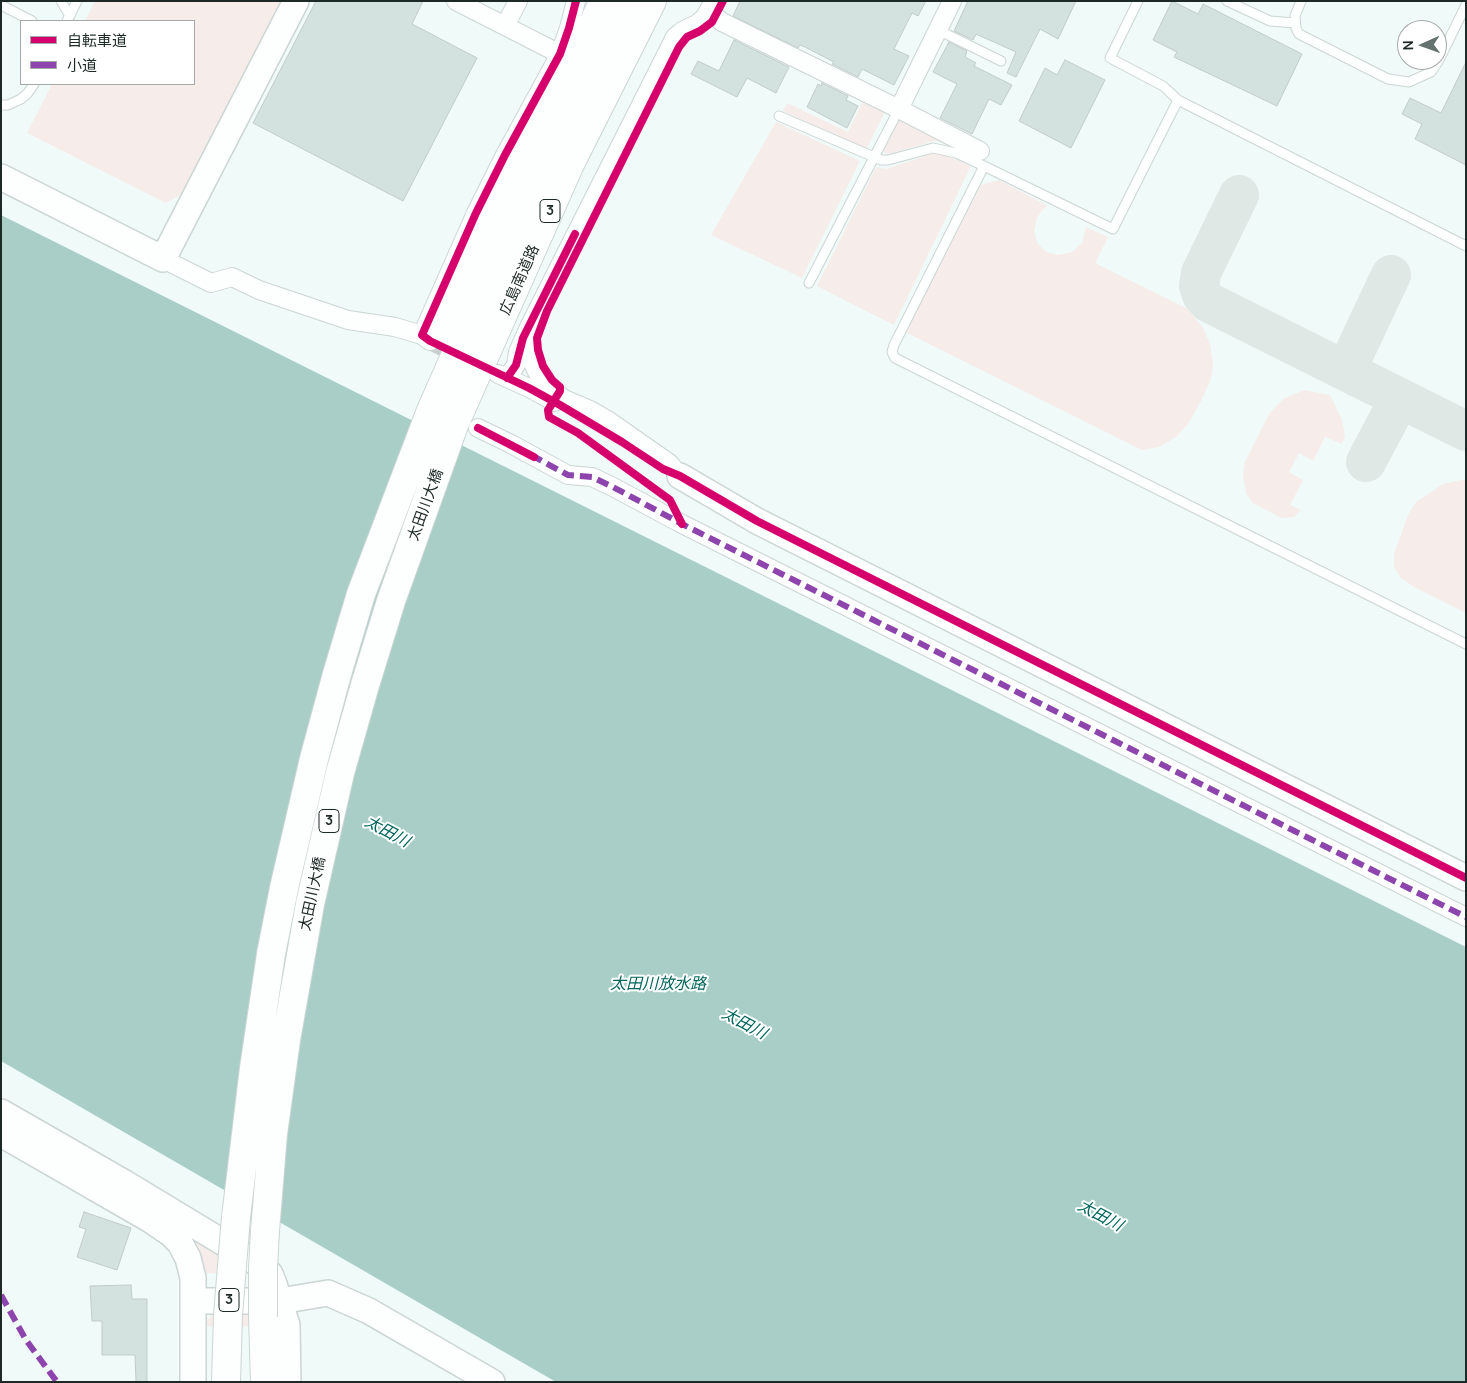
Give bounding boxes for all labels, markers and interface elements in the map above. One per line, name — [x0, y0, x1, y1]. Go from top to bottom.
legend — [20, 20, 195, 85]
north arrow — [1397, 20, 1447, 70]
text: 自転車道 — [67, 30, 127, 51]
text: N — [1398, 40, 1417, 51]
text: 小道 — [67, 55, 97, 76]
road number: 3 — [540, 200, 560, 222]
street label: 広島南道路 — [497, 242, 543, 318]
street label: 太田川大橋 — [405, 467, 447, 543]
road number: 3 — [319, 809, 339, 832]
water label: 太田川 — [361, 812, 413, 852]
street label: 太田川大橋 — [296, 855, 330, 933]
water label: 太田川放水路 — [610, 975, 706, 995]
water label: 太田川 — [718, 1004, 770, 1044]
water label: 太田川 — [1074, 1196, 1126, 1236]
road number: 3 — [219, 1288, 239, 1312]

